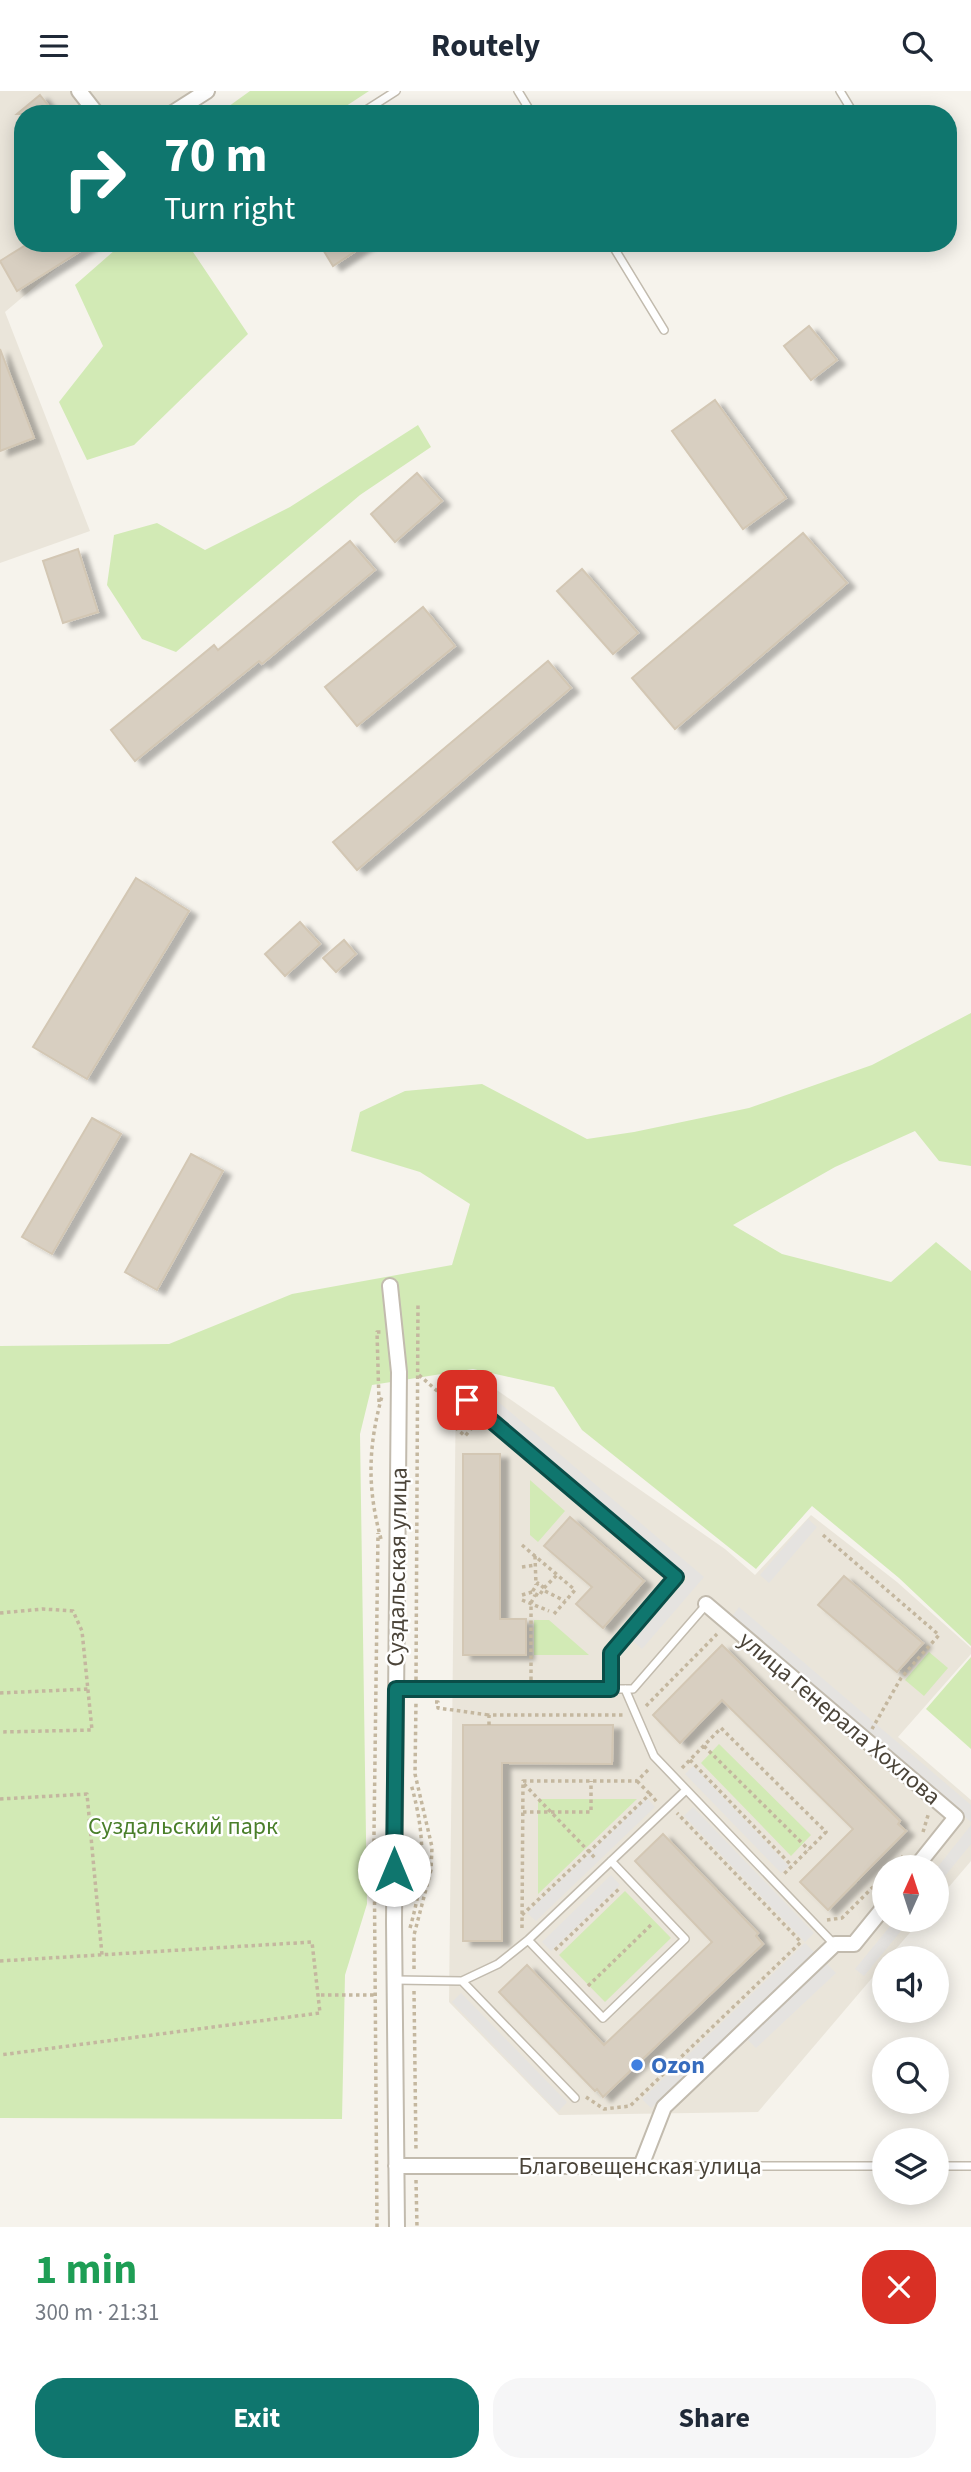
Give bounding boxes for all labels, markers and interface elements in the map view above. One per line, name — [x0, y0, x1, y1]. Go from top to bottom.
text: Routely — [431, 23, 540, 69]
icon: menu — [35, 27, 73, 65]
icon: search — [898, 27, 936, 65]
text: 70 m — [164, 121, 268, 191]
icon: right — [49, 133, 140, 224]
text: Turn right — [164, 186, 295, 232]
pin — [437, 1370, 497, 1430]
icon: arrive — [448, 1381, 486, 1419]
street label: Суздальская улица — [378, 1467, 417, 1667]
street label: улица Генерала Хохлова — [731, 1623, 948, 1814]
park label: Суздальский парк — [88, 1809, 278, 1844]
position arrow — [357, 1833, 431, 1907]
north arrow — [872, 1855, 948, 1932]
map controls — [872, 1855, 949, 2205]
button: sound — [872, 1946, 949, 2023]
button: search — [872, 2037, 949, 2114]
place label: Ozon — [651, 2048, 705, 2083]
marker: Ozon — [629, 2057, 645, 2073]
button: layers — [872, 2128, 949, 2205]
street label: Благовещенская улица — [518, 2149, 762, 2184]
text: 1 min — [35, 2240, 137, 2300]
button: close — [862, 2250, 936, 2324]
text: 300 m · 21:31 — [35, 2296, 159, 2329]
button: Exit — [35, 2378, 479, 2458]
button: Share — [493, 2378, 936, 2458]

